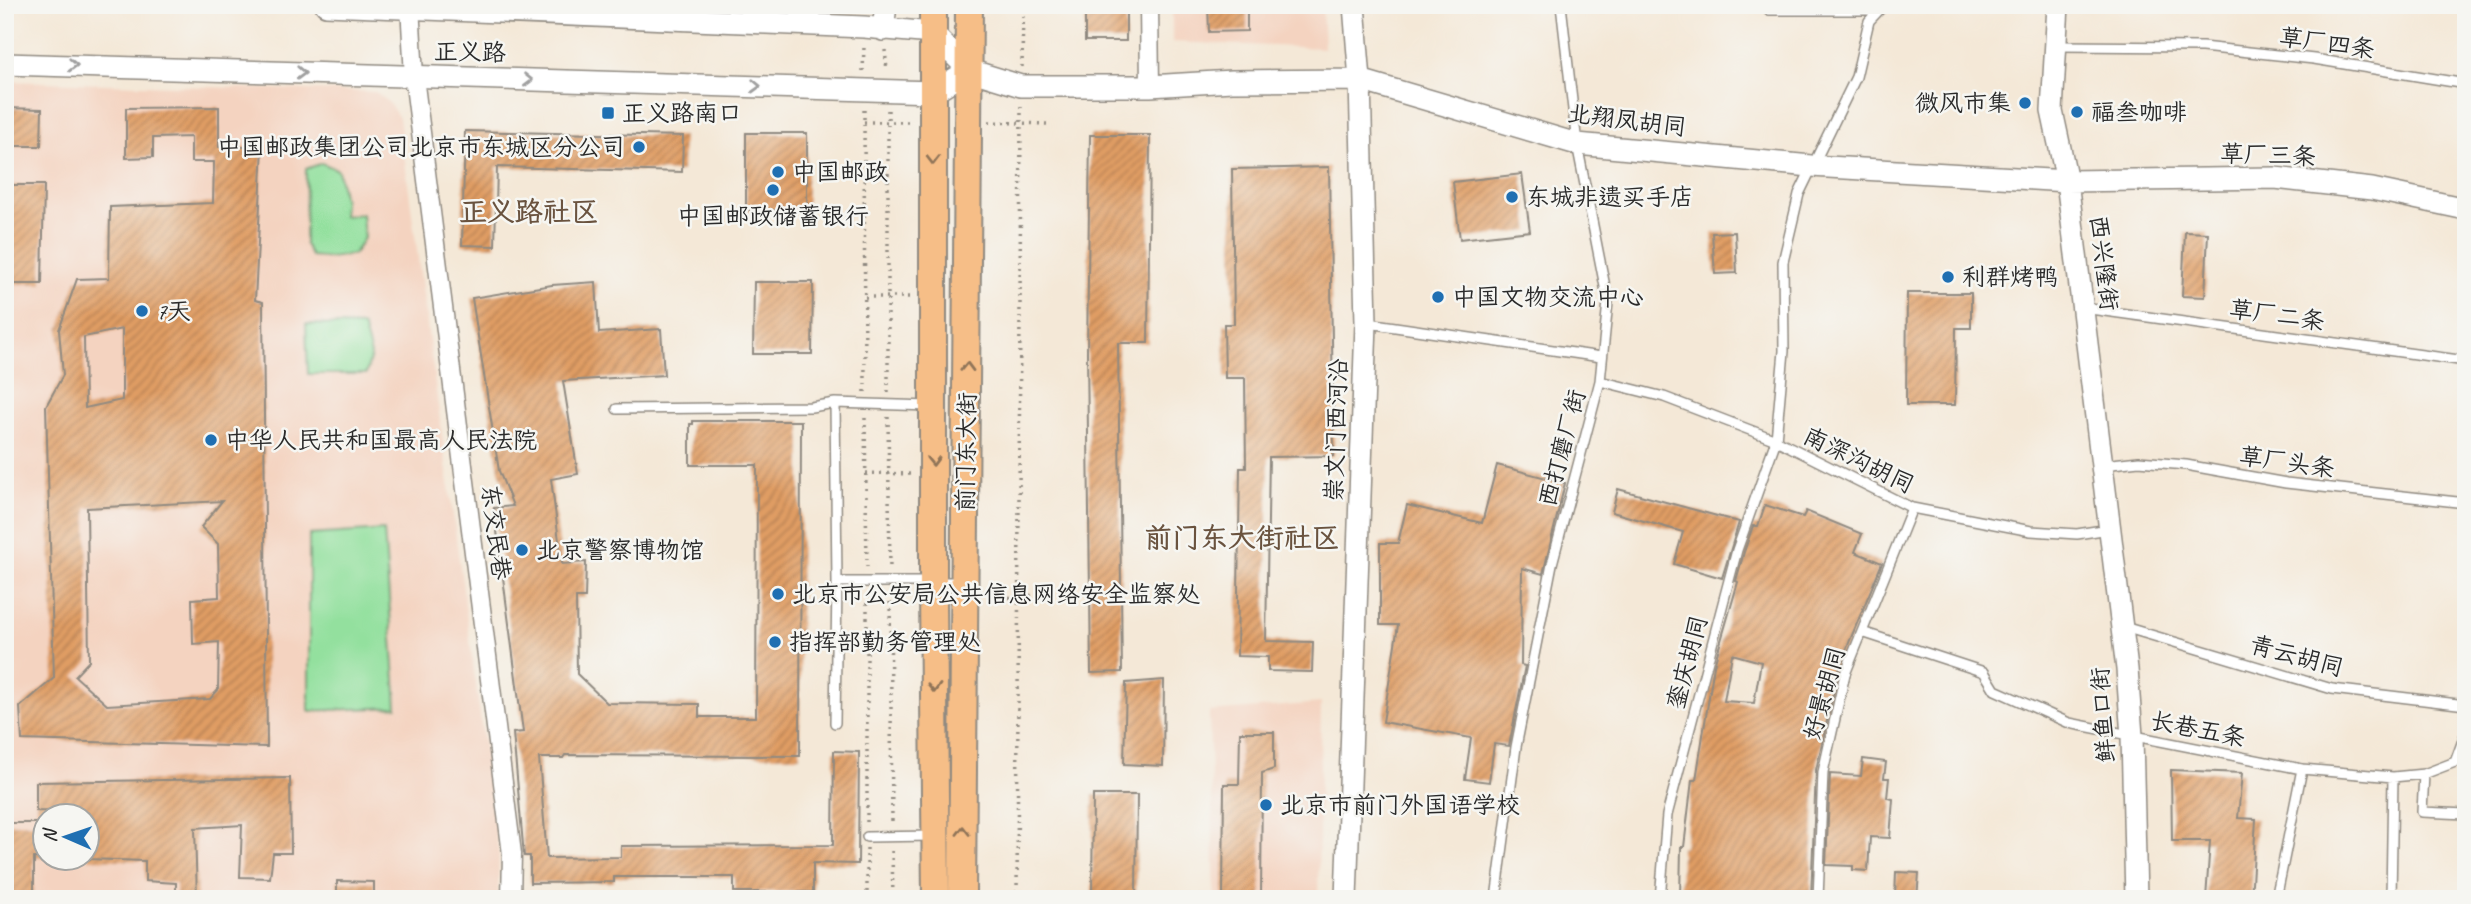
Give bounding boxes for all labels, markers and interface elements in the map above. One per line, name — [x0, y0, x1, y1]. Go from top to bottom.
street label: 草厂四条 — [2277, 21, 2377, 65]
street label: 正义路 — [434, 36, 506, 68]
one-way arrow — [68, 57, 79, 72]
one-way arrow — [296, 66, 307, 81]
one-way arrow — [523, 72, 534, 88]
one-way arrow — [750, 79, 761, 94]
place label: 微风市集 — [1915, 88, 2011, 118]
marker: 微风市集 — [2017, 95, 2033, 111]
place label: 福叁咖啡 — [2091, 97, 2187, 127]
place label: 正义路南口 — [622, 98, 742, 128]
street label: 北翔凤胡同 — [1566, 98, 1688, 142]
marker: 福叁咖啡 — [2069, 104, 2085, 120]
marker: 正义路南口 — [600, 105, 616, 121]
place label: 中国邮政集团公司北京市东城区分公司 — [217, 132, 625, 162]
street label: 草厂三条 — [2220, 138, 2316, 172]
marker: 中国邮政集团公司北京市东城区分公司 — [631, 139, 647, 155]
one-way arrow — [925, 155, 941, 166]
place label: 中国邮政 — [792, 157, 888, 187]
marker: 中国邮政 — [770, 164, 786, 180]
marker: 中国邮政储蓄银行 — [765, 182, 781, 198]
place label: 东城非遗买手店 — [1526, 182, 1694, 212]
marker: 东城非遗买手店 — [1504, 189, 1520, 205]
district label: 正义路社区 — [459, 194, 599, 229]
place label: 中国邮政储蓄银行 — [677, 201, 869, 231]
street label: 西兴隆街 — [2083, 214, 2125, 312]
place label: 利群烤鸭 — [1962, 262, 2058, 292]
marker: 利群烤鸭 — [1940, 269, 1956, 285]
place label: 中国文物交流中心 — [1452, 282, 1644, 312]
marker: 中国文物交流中心 — [1430, 289, 1446, 305]
street label: 草厂二条 — [2227, 293, 2327, 337]
place label: 7天 — [156, 296, 191, 326]
marker: 7天 — [134, 303, 150, 319]
street label: 崇文门西河沿 — [1318, 358, 1354, 502]
one-way arrow — [959, 361, 975, 372]
street label: 西打磨厂街 — [1532, 386, 1592, 510]
street label: 前门东大街 — [950, 392, 982, 512]
street label: 南深沟胡同 — [1798, 420, 1920, 500]
place label: 中华人民共和国最高人民法院 — [225, 425, 537, 455]
marker: 中华人民共和国最高人民法院 — [203, 432, 219, 448]
street label: 草厂头条 — [2237, 440, 2337, 484]
one-way arrow — [925, 456, 941, 467]
street label: 东交民巷 — [475, 483, 517, 581]
district label: 前门东大街社区 — [1144, 520, 1340, 555]
place label: 北京警察博物馆 — [536, 535, 704, 565]
marker: 北京警察博物馆 — [514, 542, 530, 558]
place label: 北京市公安局公共信息网络安全监察处 — [792, 579, 1200, 609]
marker: 北京市公安局公共信息网络安全监察处 — [770, 586, 786, 602]
street label: 銮庆胡同 — [1660, 612, 1714, 712]
place label: 指挥部勤务管理处 — [789, 627, 981, 657]
street label: 青云胡同 — [2247, 629, 2347, 683]
marker: 指挥部勤务管理处 — [767, 634, 783, 650]
street label: 好景胡同 — [1796, 643, 1852, 743]
street label: 鲜鱼口街 — [2085, 666, 2121, 764]
one-way arrow — [926, 684, 942, 694]
street label: 长巷五条 — [2148, 705, 2248, 753]
place label: 北京市前门外国语学校 — [1280, 790, 1520, 820]
marker: 北京市前门外国语学校 — [1258, 797, 1274, 813]
north arrow — [32, 802, 102, 872]
one-way arrow — [955, 825, 971, 835]
text: N — [38, 827, 62, 843]

